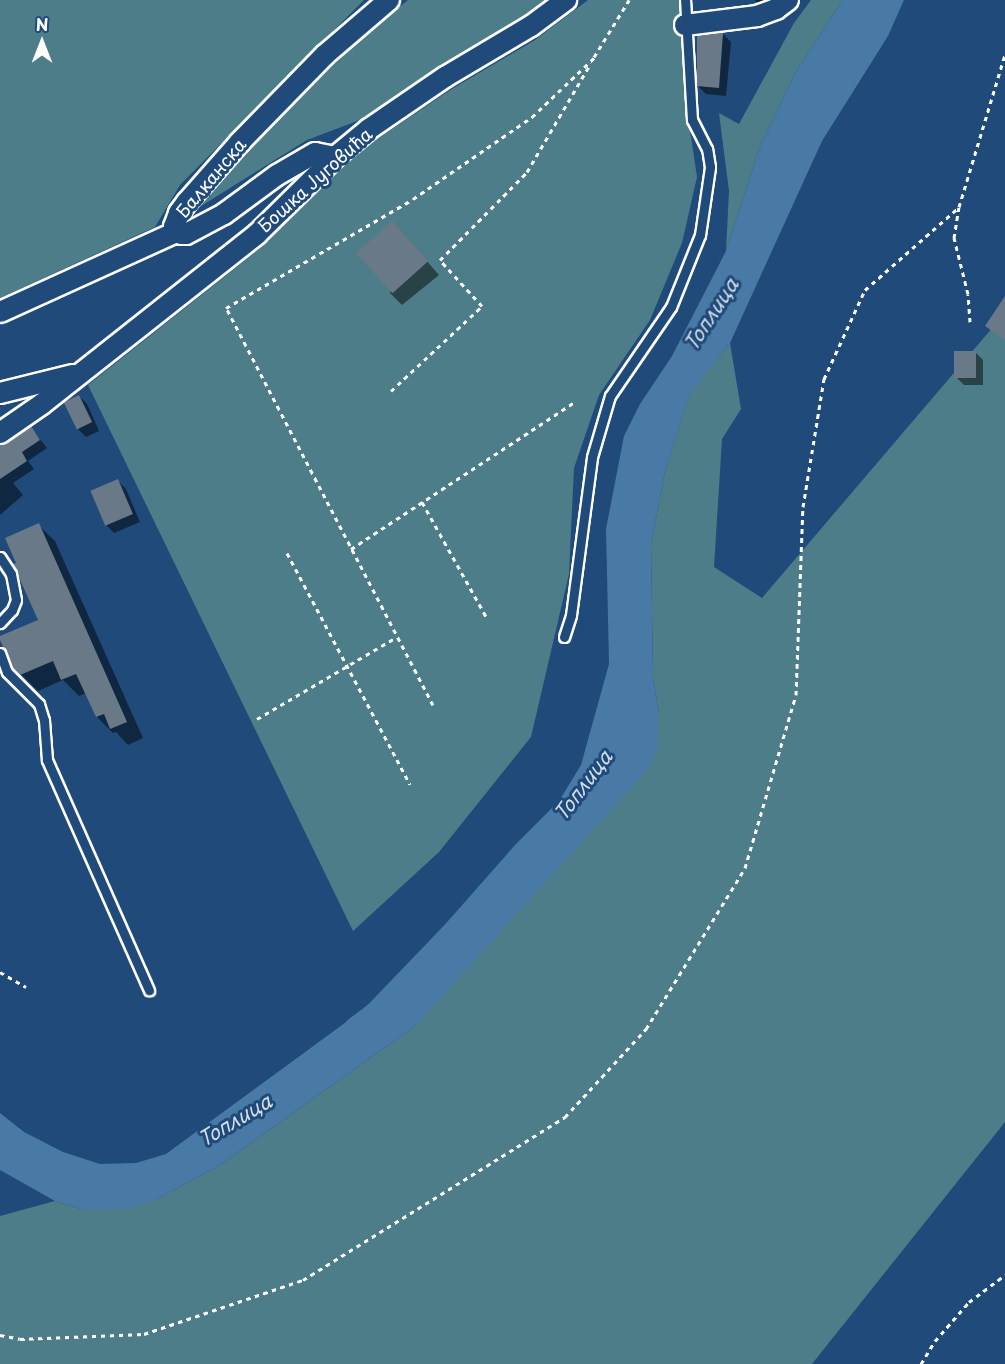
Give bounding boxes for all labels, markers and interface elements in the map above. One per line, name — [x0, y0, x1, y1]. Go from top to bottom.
north arrow — [12, 12, 72, 72]
text: N — [36, 12, 48, 36]
street label: Бошка Југовића — [253, 122, 377, 238]
street label: Балканска — [172, 134, 250, 222]
water label: Топлица — [679, 273, 743, 355]
water label: Топлица — [549, 745, 617, 825]
water label: Топлица — [194, 1089, 276, 1151]

